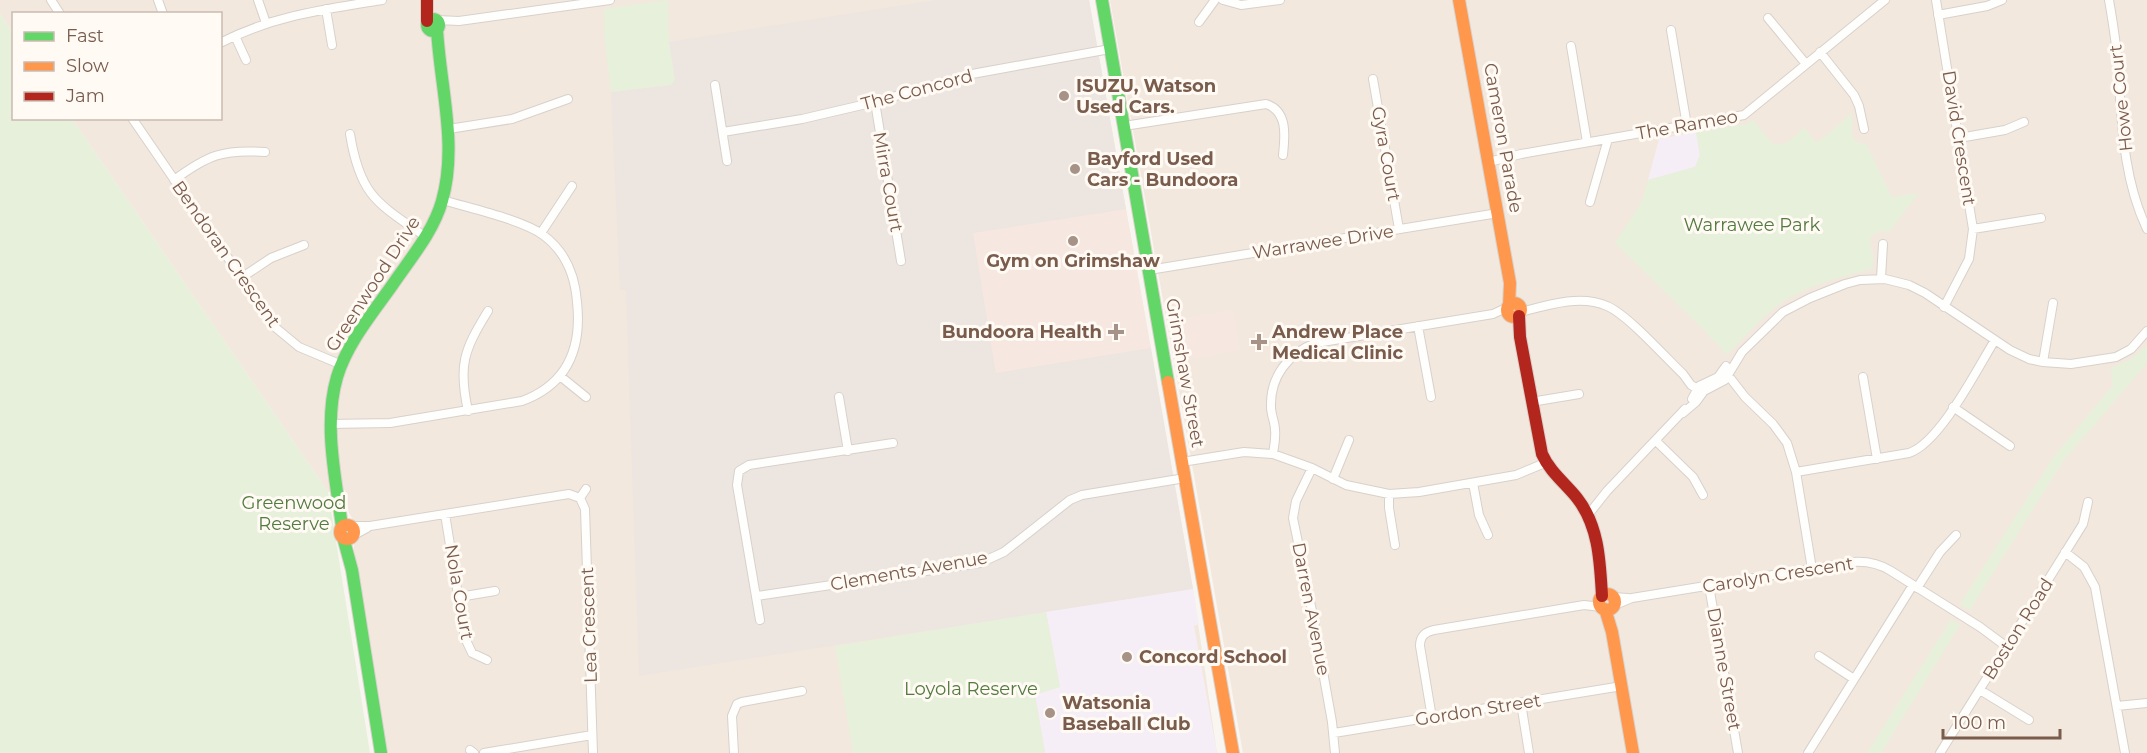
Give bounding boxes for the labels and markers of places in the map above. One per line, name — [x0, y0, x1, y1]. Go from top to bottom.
place label: ISUZU, Watson Used Cars. — [1076, 75, 1216, 118]
marker: ISUZU, Watson Used Cars. — [1057, 89, 1071, 103]
place label: Bayford Used Cars - Bundoora — [1087, 148, 1238, 191]
marker: Bayford Used Cars - Bundoora — [1068, 162, 1082, 176]
marker: Gym on Grimshaw — [1066, 234, 1080, 248]
place label: Gym on Grimshaw — [986, 250, 1160, 272]
place label: Bundoora Health — [942, 321, 1102, 343]
place label: Andrew Place Medical Clinic — [1271, 321, 1403, 364]
marker: Bundoora Health — [1107, 323, 1125, 341]
marker: Andrew Place Medical Clinic — [1250, 333, 1268, 351]
place label: Concord School — [1139, 646, 1287, 668]
marker: Concord School — [1120, 650, 1134, 664]
place label: Watsonia Baseball Club — [1062, 692, 1190, 735]
marker: Watsonia Baseball Club — [1043, 706, 1057, 720]

